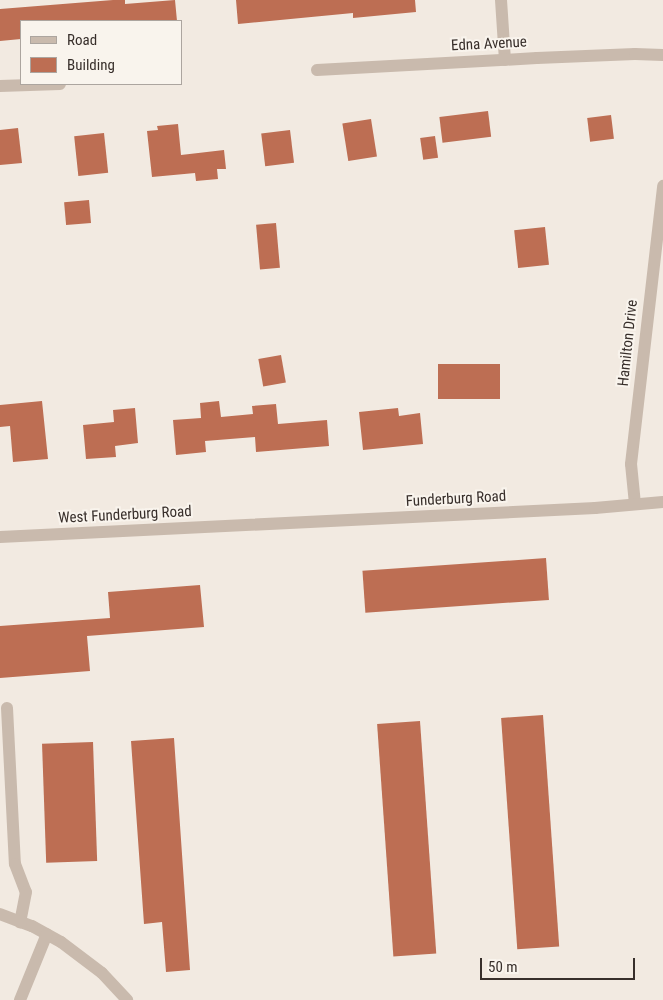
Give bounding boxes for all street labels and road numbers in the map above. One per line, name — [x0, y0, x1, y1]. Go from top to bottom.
street label: Edna Avenue — [451, 33, 527, 55]
street label: Hamilton Drive — [614, 299, 642, 387]
street label: Funderburg Road — [405, 487, 507, 511]
street label: West Funderburg Road — [58, 503, 192, 527]

